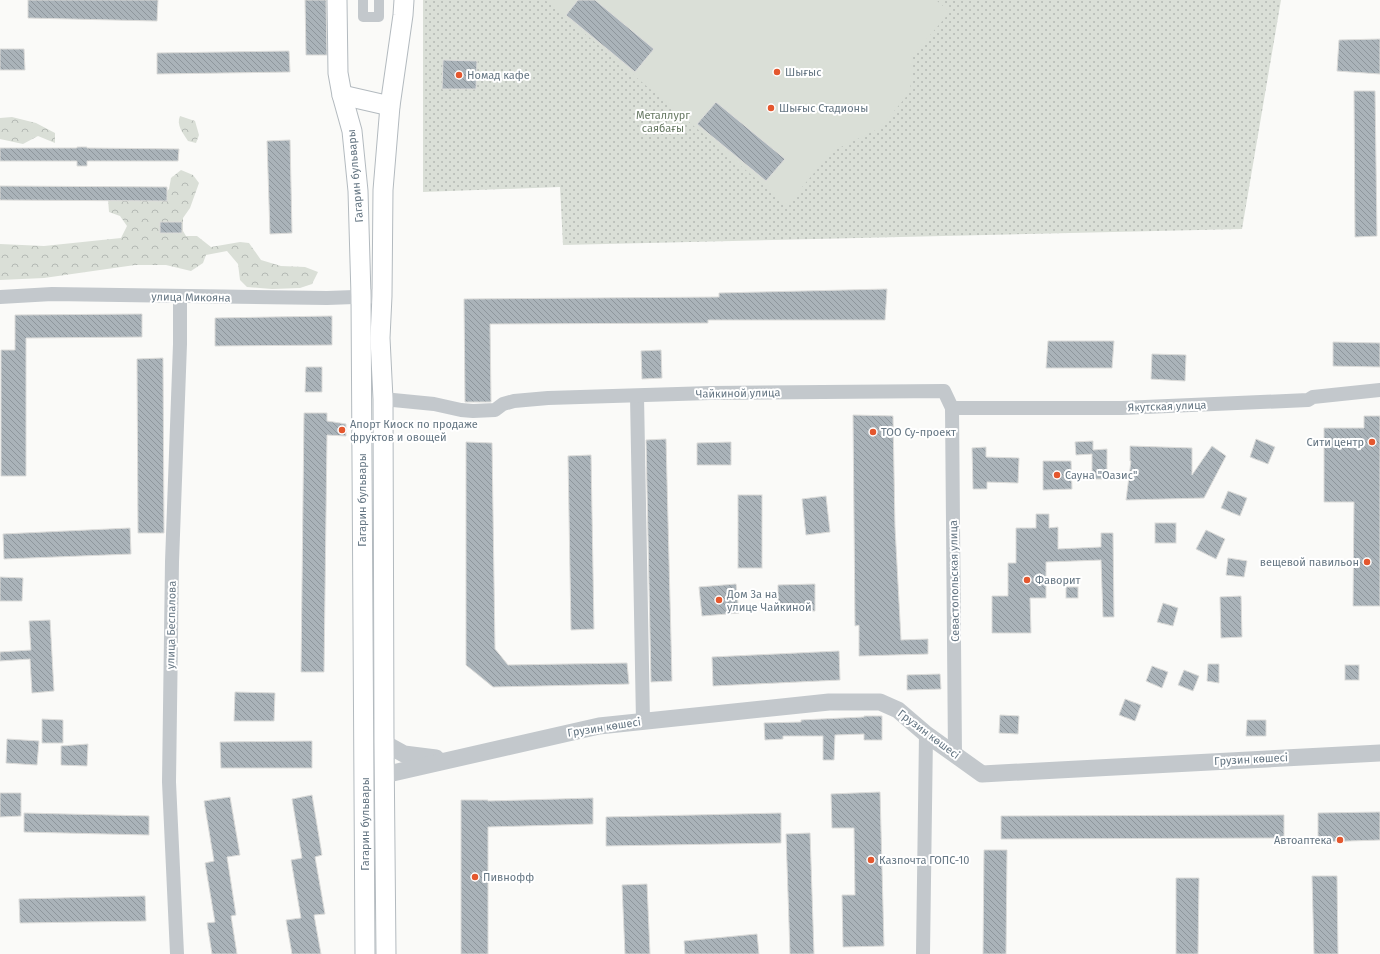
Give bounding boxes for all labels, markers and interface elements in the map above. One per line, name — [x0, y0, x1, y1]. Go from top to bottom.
place label: Шығыс — [785, 66, 821, 79]
marker: Шығыс — [772, 67, 782, 77]
place label: Номад кафе — [467, 69, 530, 82]
marker: Номад кафе — [454, 70, 464, 80]
place label: Шығыс Стадионы — [779, 102, 868, 115]
marker: Шығыс Стадионы — [766, 103, 776, 113]
park label: Металлург саябағы — [636, 109, 690, 135]
street label: Гагарин бульвары — [345, 129, 366, 223]
street label: улица Микояна — [151, 290, 231, 305]
street label: Чайкиной улица — [696, 386, 780, 401]
street label: Якутская улица — [1127, 399, 1207, 414]
place label: Апорт Киоск по продаже фруктов и овощей — [350, 418, 478, 444]
marker: Апорт Киоск по продаже фруктов и овощей — [337, 425, 347, 435]
place label: ТОО Су-проект — [881, 426, 956, 439]
marker: ТОО Су-проект — [868, 427, 878, 437]
place label: Сити центр — [1307, 436, 1364, 449]
marker: Сити центр — [1367, 437, 1377, 447]
street label: Гагарин бульвары — [356, 453, 369, 547]
place label: Сауна "Оазис" — [1065, 469, 1137, 482]
marker: Сауна "Оазис" — [1052, 470, 1062, 480]
street label: Севастопольская улица — [947, 520, 962, 642]
place label: вещевой павильон — [1260, 556, 1359, 569]
marker: вещевой павильон — [1362, 557, 1372, 567]
place label: Фаворит — [1035, 574, 1081, 587]
marker: Фаворит — [1022, 575, 1032, 585]
street label: улица Беспалова — [164, 581, 179, 669]
place label: Дом 3а на улице Чайкиной — [726, 588, 812, 614]
marker: Дом 3а на улице Чайкиной — [714, 595, 724, 605]
street label: Грузин көшесі — [895, 707, 962, 762]
street label: Грузин көшесі — [566, 715, 642, 740]
street label: Грузин көшесі — [1214, 751, 1288, 768]
street label: Гагарин бульвары — [359, 777, 372, 871]
place label: Автоаптека — [1274, 834, 1332, 847]
marker: Автоаптека — [1335, 835, 1345, 845]
place label: Казпочта ГОПС-10 — [879, 854, 969, 867]
marker: Казпочта ГОПС-10 — [866, 855, 876, 865]
place label: Пивнофф — [483, 871, 534, 884]
marker: Пивнофф — [470, 872, 480, 882]

